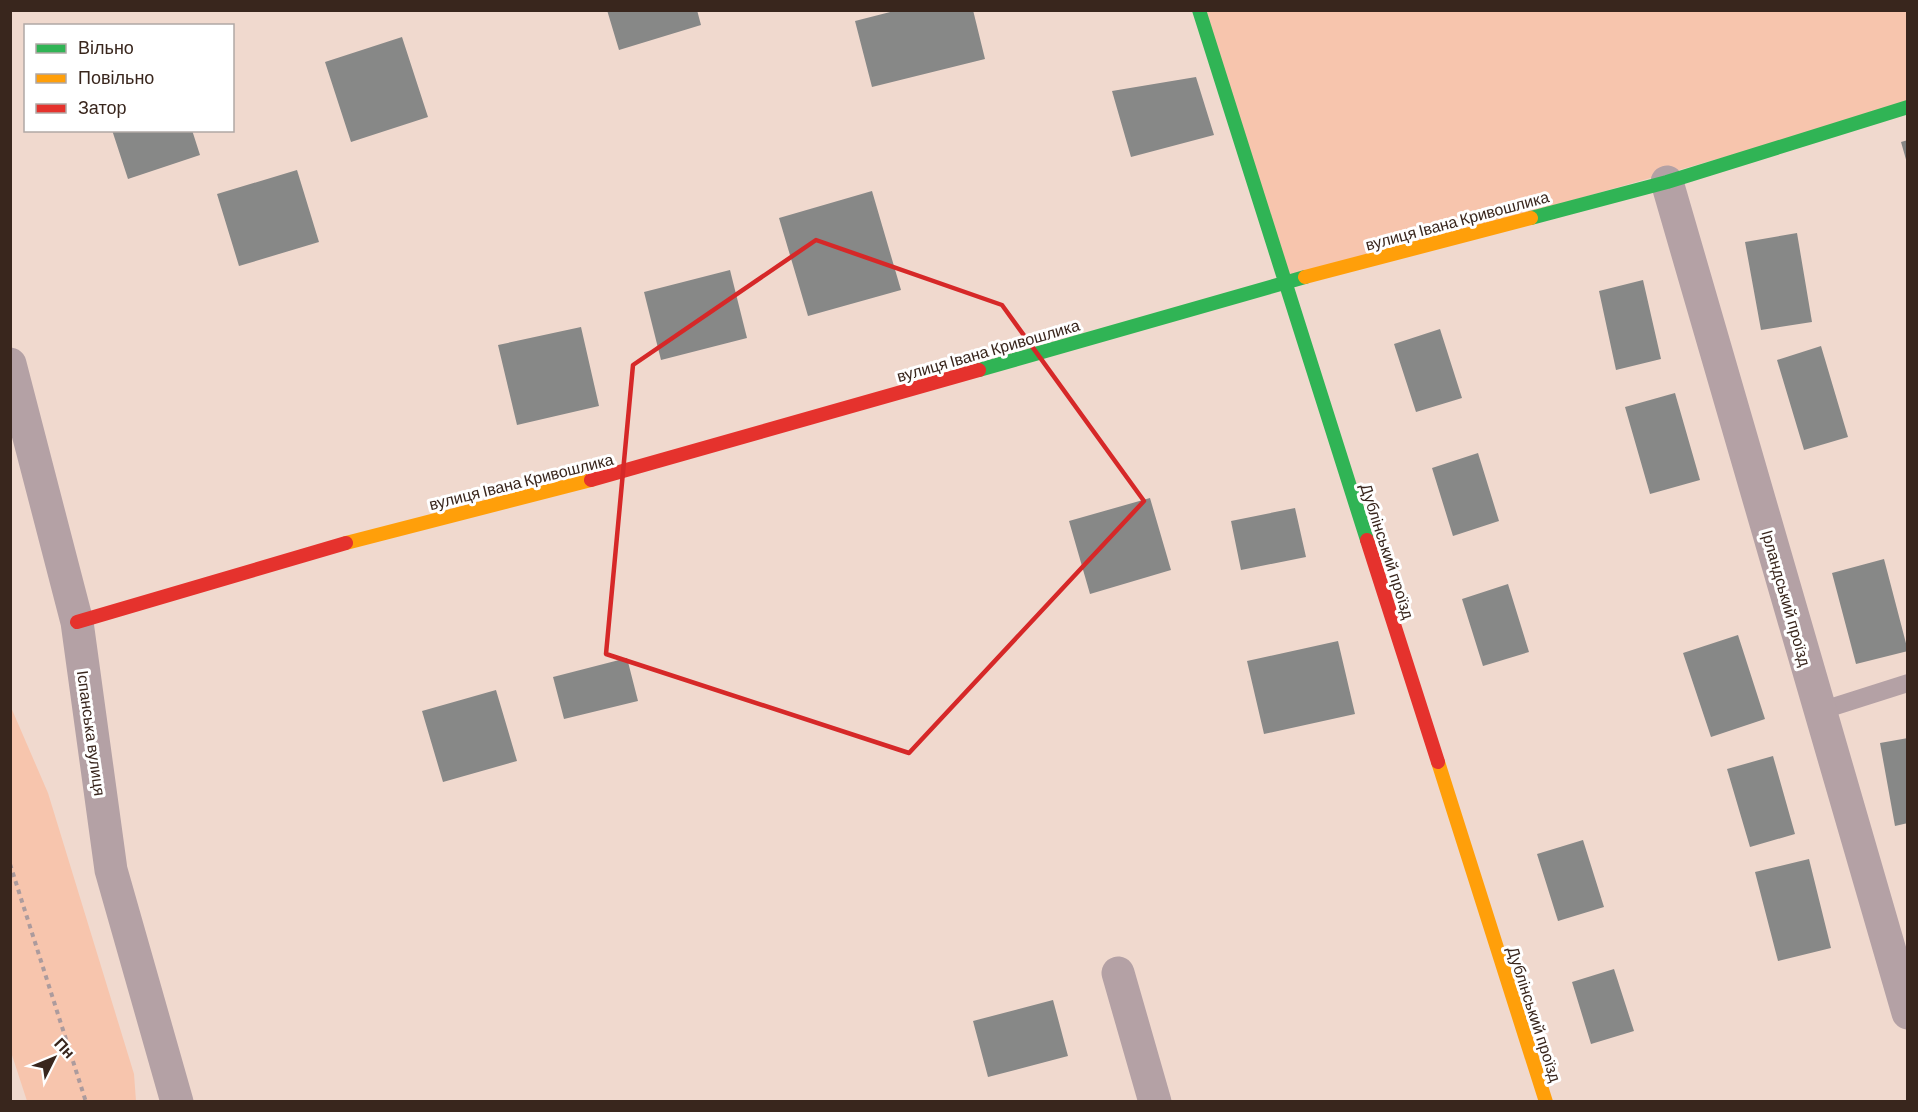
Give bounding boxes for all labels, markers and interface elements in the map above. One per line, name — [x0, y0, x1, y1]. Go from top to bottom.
legend — [24, 24, 234, 132]
text: Вільно — [78, 36, 134, 58]
text: Повільно — [78, 66, 154, 88]
text: Затор — [78, 96, 127, 118]
street label: вулиця Івана Кривошлика — [1363, 186, 1551, 254]
street label: вулиця Івана Кривошлика — [894, 315, 1082, 385]
street label: вулиця Івана Кривошлика — [427, 449, 615, 513]
street label: Дублінський проїзд — [1357, 481, 1419, 622]
street label: Ірландський проїзд — [1758, 528, 1816, 669]
street label: Іспанська вулиця — [74, 669, 110, 797]
street label: Дублінський проїзд — [1504, 944, 1566, 1085]
north arrow — [24, 1028, 84, 1088]
text: Пн — [51, 1033, 80, 1062]

